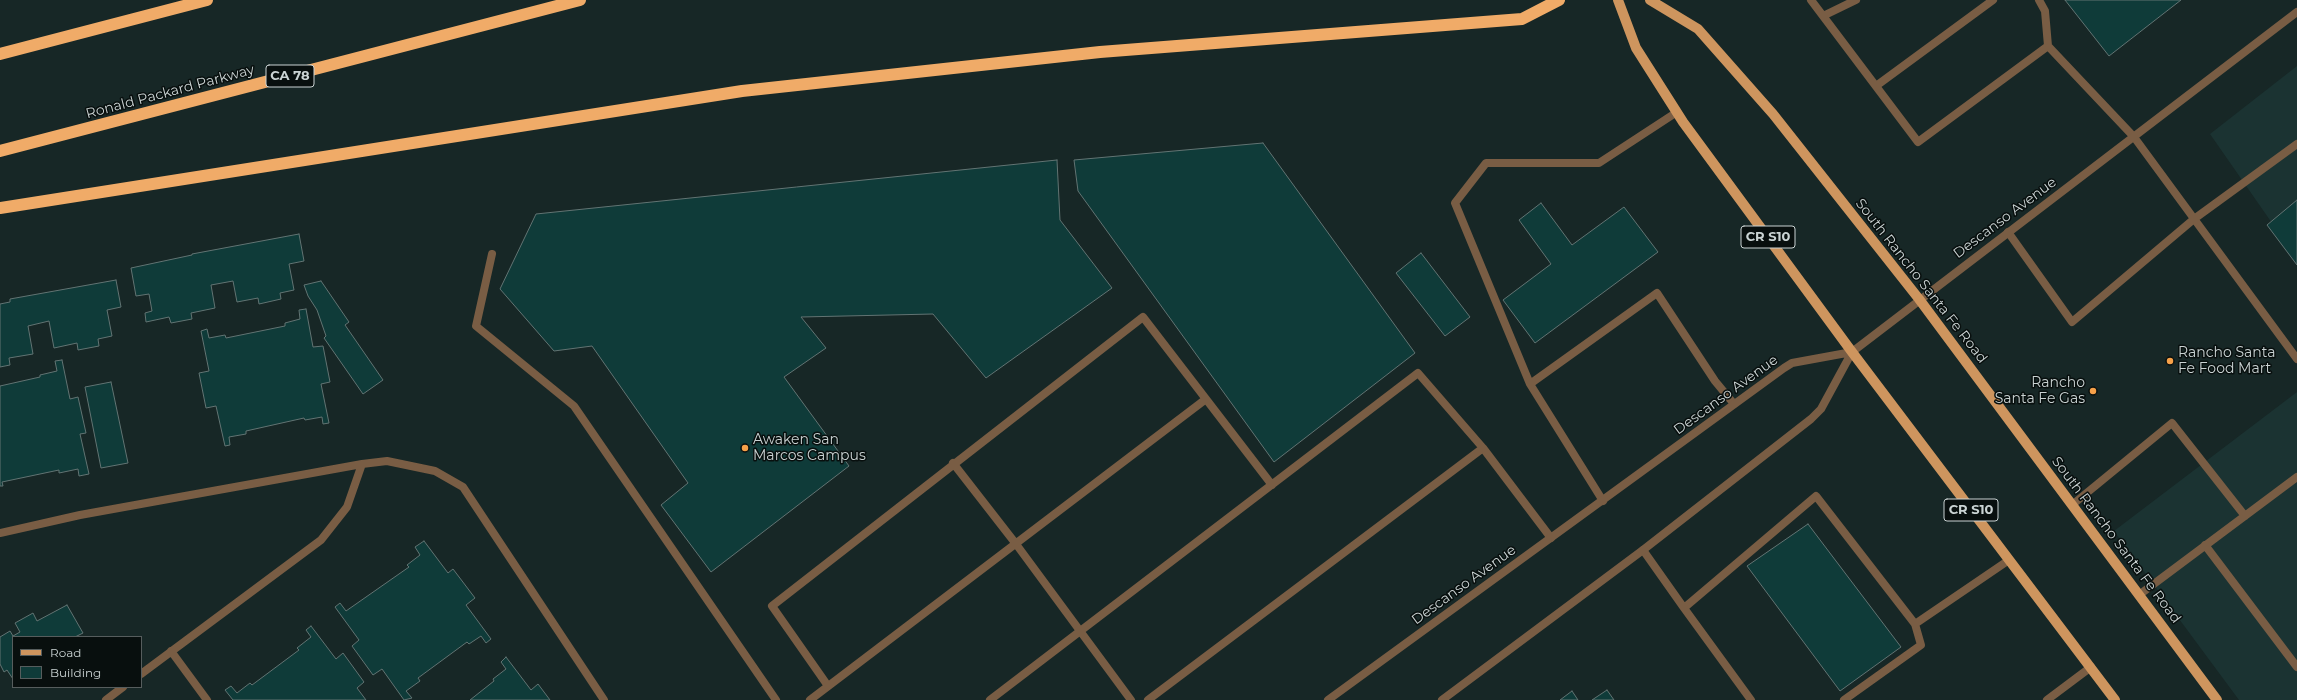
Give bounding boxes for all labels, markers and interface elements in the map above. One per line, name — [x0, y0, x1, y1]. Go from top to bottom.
street label: Ronald Packard Parkway — [84, 61, 256, 123]
road number: CA 78 — [266, 65, 314, 87]
street label: Descanso Avenue — [1950, 174, 2060, 262]
street label: South Rancho Santa Fe Road — [1852, 195, 1990, 367]
road number: CR S10 — [1741, 226, 1795, 248]
place label: Rancho Santa Fe Food Mart — [2178, 345, 2275, 378]
street label: Descanso Avenue — [1671, 352, 1781, 438]
marker: Rancho Santa Fe Food Mart — [2165, 356, 2175, 366]
place label: Rancho Santa Fe Gas — [1995, 375, 2085, 408]
marker: Rancho Santa Fe Gas — [2088, 386, 2098, 396]
place label: Awaken San Marcos Campus — [753, 432, 866, 464]
marker: Awaken San Marcos Campus — [740, 443, 750, 453]
street label: South Rancho Santa Fe Road — [2048, 453, 2184, 627]
road number: CR S10 — [1944, 499, 1998, 521]
street label: Descanso Avenue — [1409, 542, 1519, 628]
legend — [12, 636, 142, 688]
text: Road — [50, 645, 81, 660]
text: Building — [50, 665, 101, 680]

